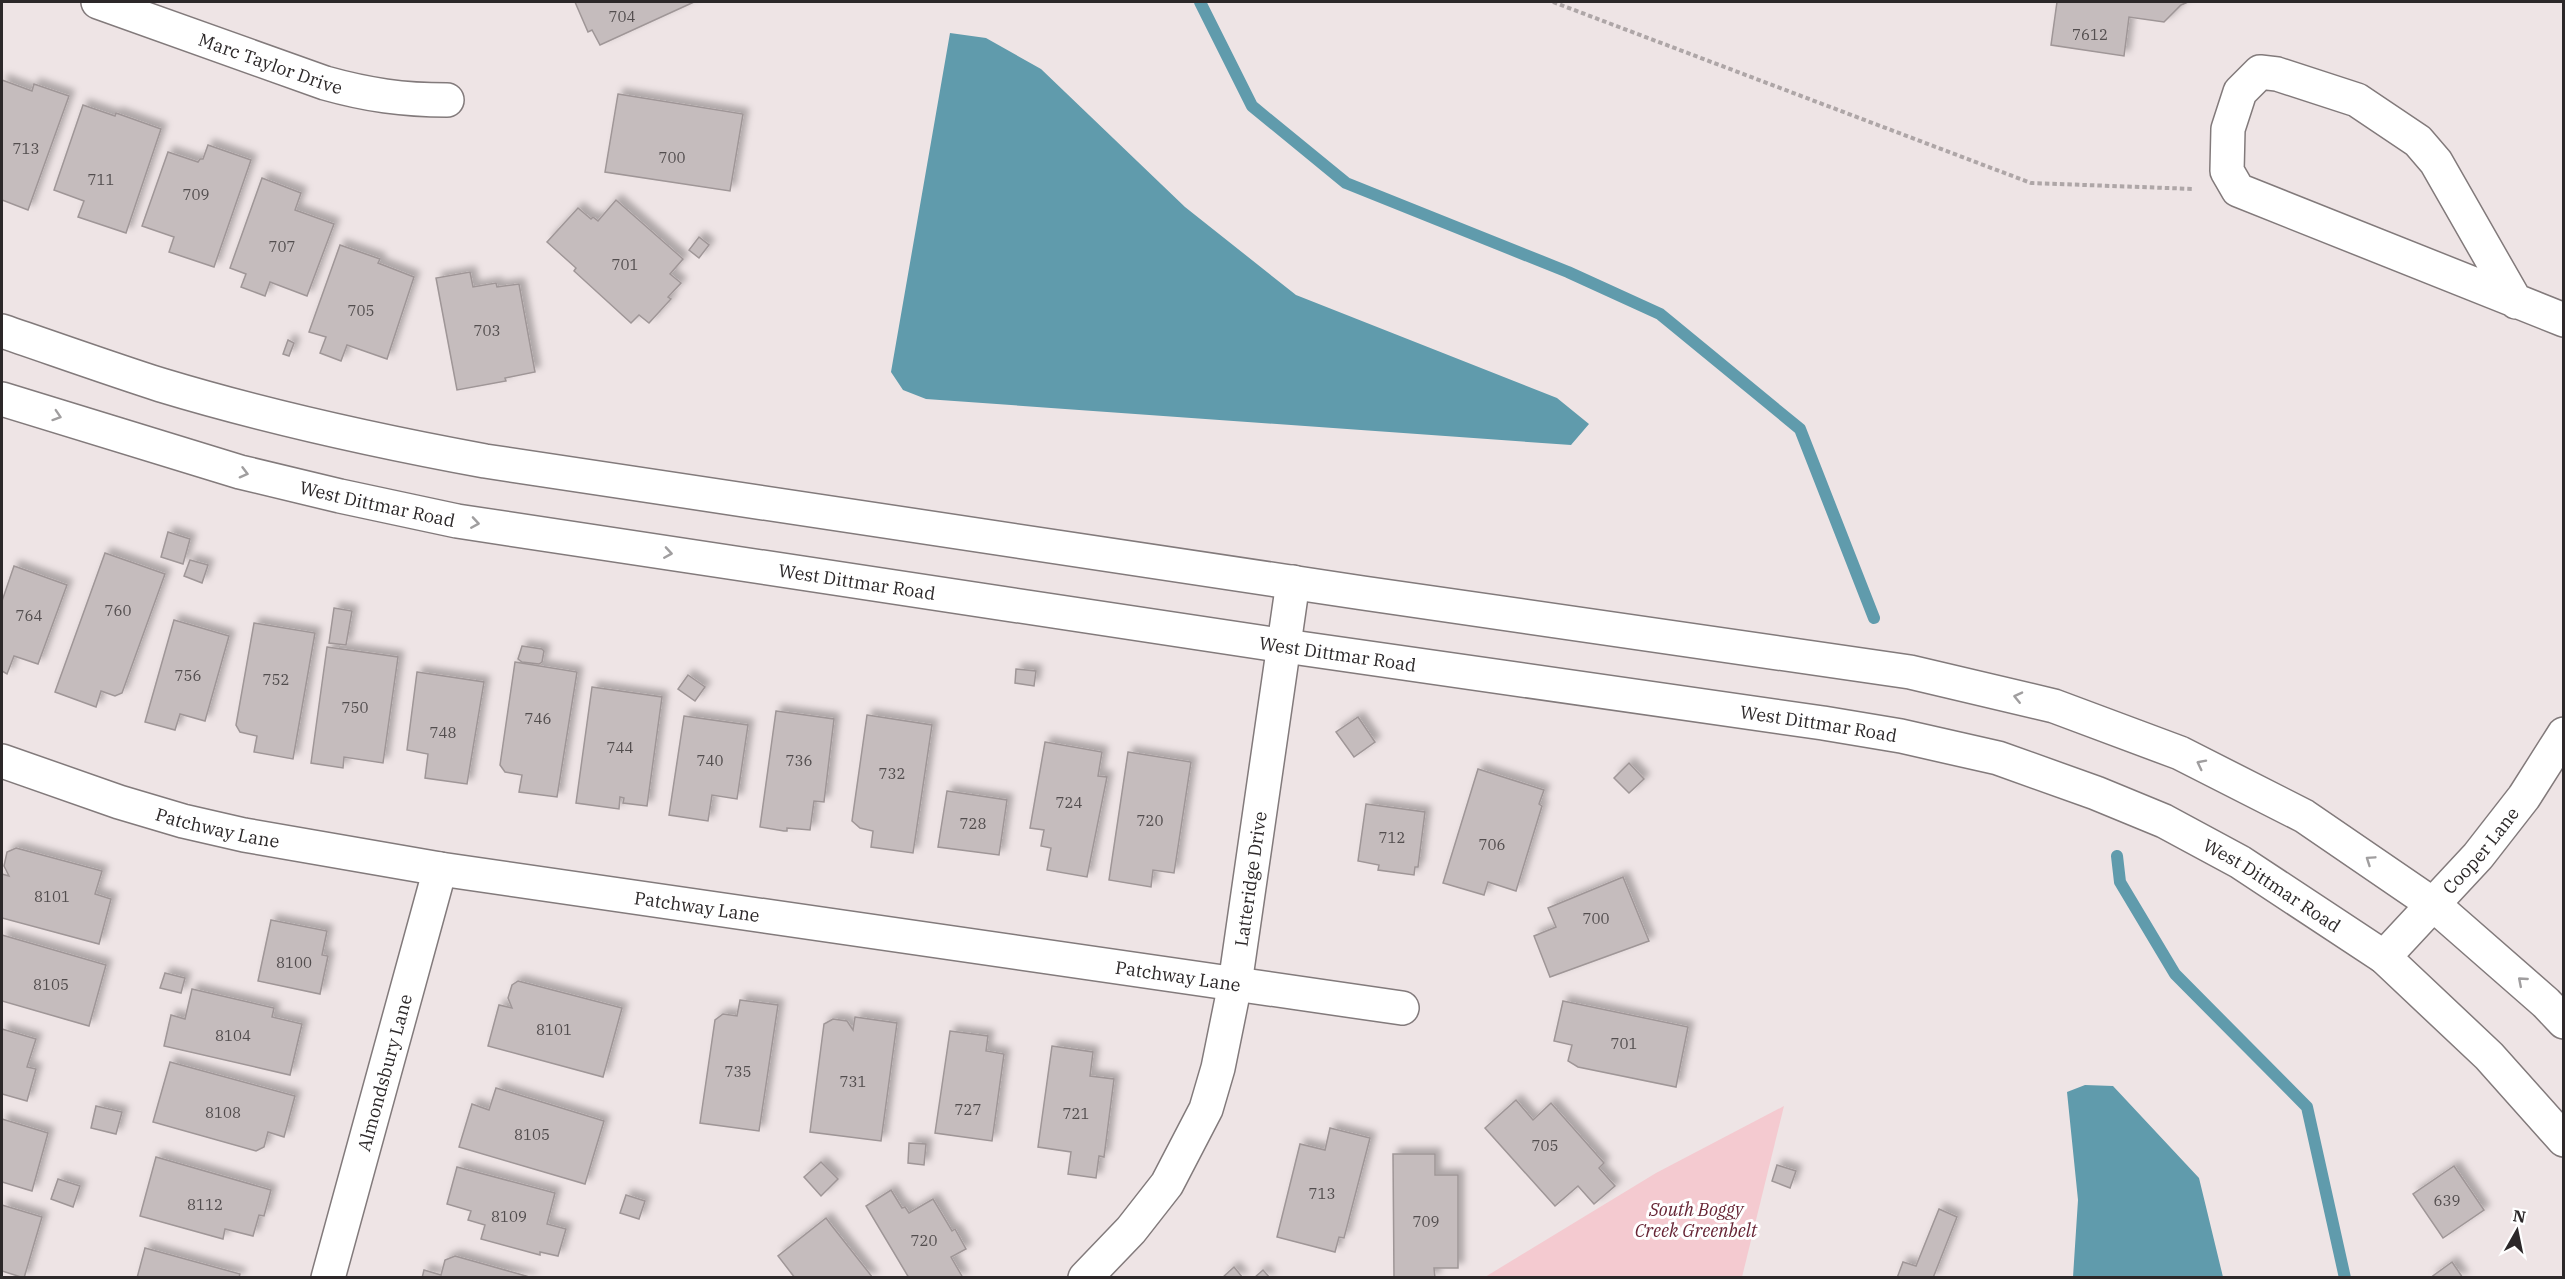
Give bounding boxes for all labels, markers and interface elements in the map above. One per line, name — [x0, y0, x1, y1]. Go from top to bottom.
house number: 704 — [608, 7, 636, 26]
house number: 7612 — [2072, 25, 2108, 44]
street label: Marc Taylor Drive — [196, 27, 345, 99]
house number: 713 — [12, 139, 40, 158]
house number: 700 — [658, 148, 686, 167]
house number: 711 — [87, 170, 115, 189]
house number: 709 — [182, 185, 210, 204]
house number: 707 — [268, 237, 296, 256]
house number: 701 — [611, 255, 639, 274]
house number: 705 — [347, 301, 375, 320]
house number: 703 — [473, 321, 501, 340]
one-way arrow — [51, 409, 62, 422]
one-way arrow — [238, 466, 249, 478]
street label: West Dittmar Road — [297, 475, 457, 532]
one-way arrow — [471, 517, 480, 529]
one-way arrow — [664, 546, 673, 558]
street label: West Dittmar Road — [777, 558, 937, 605]
house number: 760 — [104, 601, 132, 620]
house number: 764 — [15, 606, 43, 625]
street label: West Dittmar Road — [1257, 631, 1418, 676]
house number: 756 — [174, 666, 202, 685]
house number: 752 — [262, 670, 290, 689]
one-way arrow — [2013, 692, 2023, 705]
house number: 750 — [341, 698, 369, 717]
street label: West Dittmar Road — [1739, 700, 1899, 747]
house number: 746 — [524, 709, 552, 728]
house number: 748 — [429, 723, 457, 742]
house number: 744 — [606, 738, 634, 757]
house number: 740 — [696, 751, 724, 770]
house number: 736 — [785, 751, 813, 770]
one-way arrow — [2196, 759, 2207, 771]
house number: 732 — [878, 764, 906, 783]
house number: 724 — [1055, 793, 1083, 812]
street label: Patchway Lane — [153, 802, 281, 852]
street label: Cooper Lane — [2437, 802, 2524, 899]
street label: Latteridge Drive — [1229, 810, 1271, 948]
house number: 720 — [1136, 811, 1164, 830]
house number: 728 — [959, 814, 987, 833]
house number: 712 — [1378, 828, 1406, 847]
street label: West Dittmar Road — [2199, 833, 2345, 937]
house number: 706 — [1478, 835, 1506, 854]
one-way arrow — [2365, 856, 2376, 867]
street label: Patchway Lane — [633, 886, 761, 927]
house number: 8101 — [34, 887, 70, 906]
house number: 700 — [1582, 909, 1610, 928]
house number: 8100 — [276, 953, 312, 972]
street label: Patchway Lane — [1114, 955, 1242, 996]
house number: 8105 — [33, 975, 69, 994]
one-way arrow — [2518, 977, 2529, 988]
street label: Almondsbury Lane — [352, 991, 417, 1154]
house number: 8101 — [536, 1020, 572, 1039]
house number: 8104 — [215, 1026, 251, 1045]
house number: 701 — [1610, 1034, 1638, 1053]
house number: 735 — [724, 1062, 752, 1081]
house number: 731 — [839, 1072, 867, 1091]
house number: 727 — [954, 1100, 982, 1119]
house number: 8108 — [205, 1103, 241, 1122]
house number: 721 — [1062, 1104, 1090, 1123]
house number: 8105 — [514, 1125, 550, 1144]
house number: 705 — [1531, 1136, 1559, 1155]
house number: 713 — [1308, 1184, 1336, 1203]
house number: 639 — [2433, 1191, 2461, 1210]
house number: 8112 — [187, 1195, 223, 1214]
park label: South Boggy Creek Greenbelt — [1635, 1198, 1758, 1242]
north arrow — [2487, 1201, 2547, 1261]
text: N — [2512, 1205, 2527, 1227]
house number: 8109 — [491, 1207, 527, 1226]
house number: 709 — [1412, 1212, 1440, 1231]
house number: 720 — [910, 1231, 938, 1250]

